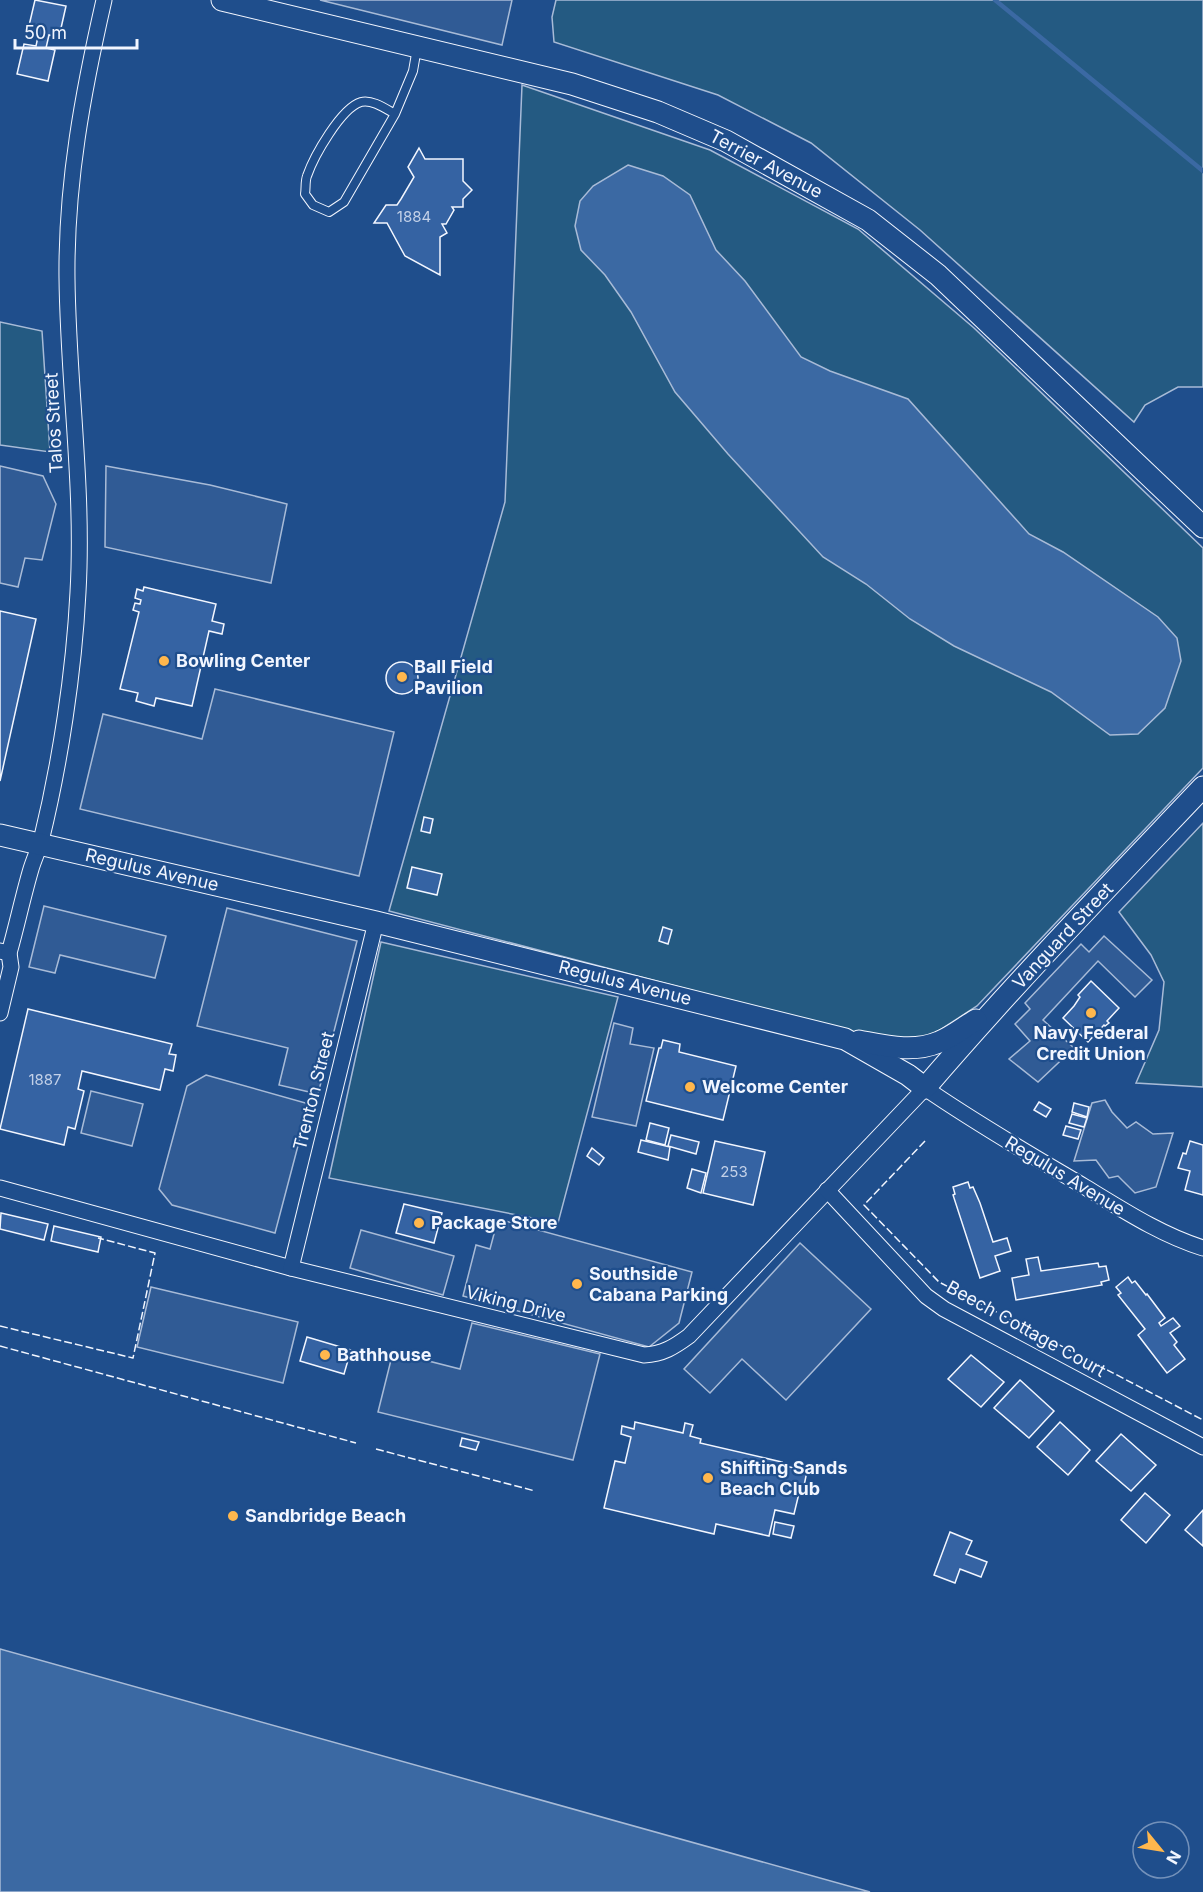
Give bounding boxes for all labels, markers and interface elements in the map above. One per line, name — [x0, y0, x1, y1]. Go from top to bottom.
scale bar — [15, 12, 136, 50]
text: 50 m — [24, 22, 67, 43]
street label: Terrier Avenue — [706, 125, 826, 202]
house number: 1884 — [397, 207, 431, 226]
street label: Talos Street — [40, 372, 67, 474]
place label: Bowling Center — [176, 650, 310, 671]
marker: Bowling Center — [157, 654, 171, 668]
place label: Ball Field Pavilion — [414, 656, 493, 698]
marker: Ball Field Pavilion — [395, 670, 409, 684]
street label: Regulus Avenue — [83, 844, 221, 895]
street label: Vanguard Street — [1008, 878, 1117, 993]
street label: Regulus Avenue — [556, 956, 694, 1009]
marker: Navy Federal Credit Union — [1084, 1006, 1098, 1020]
place label: Navy Federal Credit Union — [1033, 1022, 1149, 1064]
street label: Trenton Street — [289, 1029, 338, 1152]
house number: 1887 — [28, 1070, 62, 1089]
place label: Welcome Center — [702, 1076, 848, 1097]
marker: Welcome Center — [683, 1080, 697, 1094]
street label: Regulus Avenue — [1001, 1131, 1129, 1220]
house number: 253 — [720, 1162, 748, 1181]
place label: Package Store — [431, 1212, 558, 1233]
marker: Package Store — [412, 1216, 426, 1230]
place label: Southside Cabana Parking — [589, 1263, 728, 1305]
street label: Beech Cottage Court — [943, 1276, 1109, 1381]
marker: Southside Cabana Parking — [570, 1277, 584, 1291]
street label: Viking Drive — [464, 1281, 568, 1326]
place label: Bathhouse — [337, 1344, 432, 1365]
marker: Bathhouse — [318, 1348, 332, 1362]
place label: Shifting Sands Beach Club — [720, 1457, 848, 1499]
marker: Shifting Sands Beach Club — [701, 1471, 715, 1485]
place label: Sandbridge Beach — [245, 1505, 406, 1526]
marker: Sandbridge Beach — [226, 1509, 240, 1523]
north arrow — [1131, 1820, 1191, 1880]
text: N — [1162, 1847, 1186, 1868]

